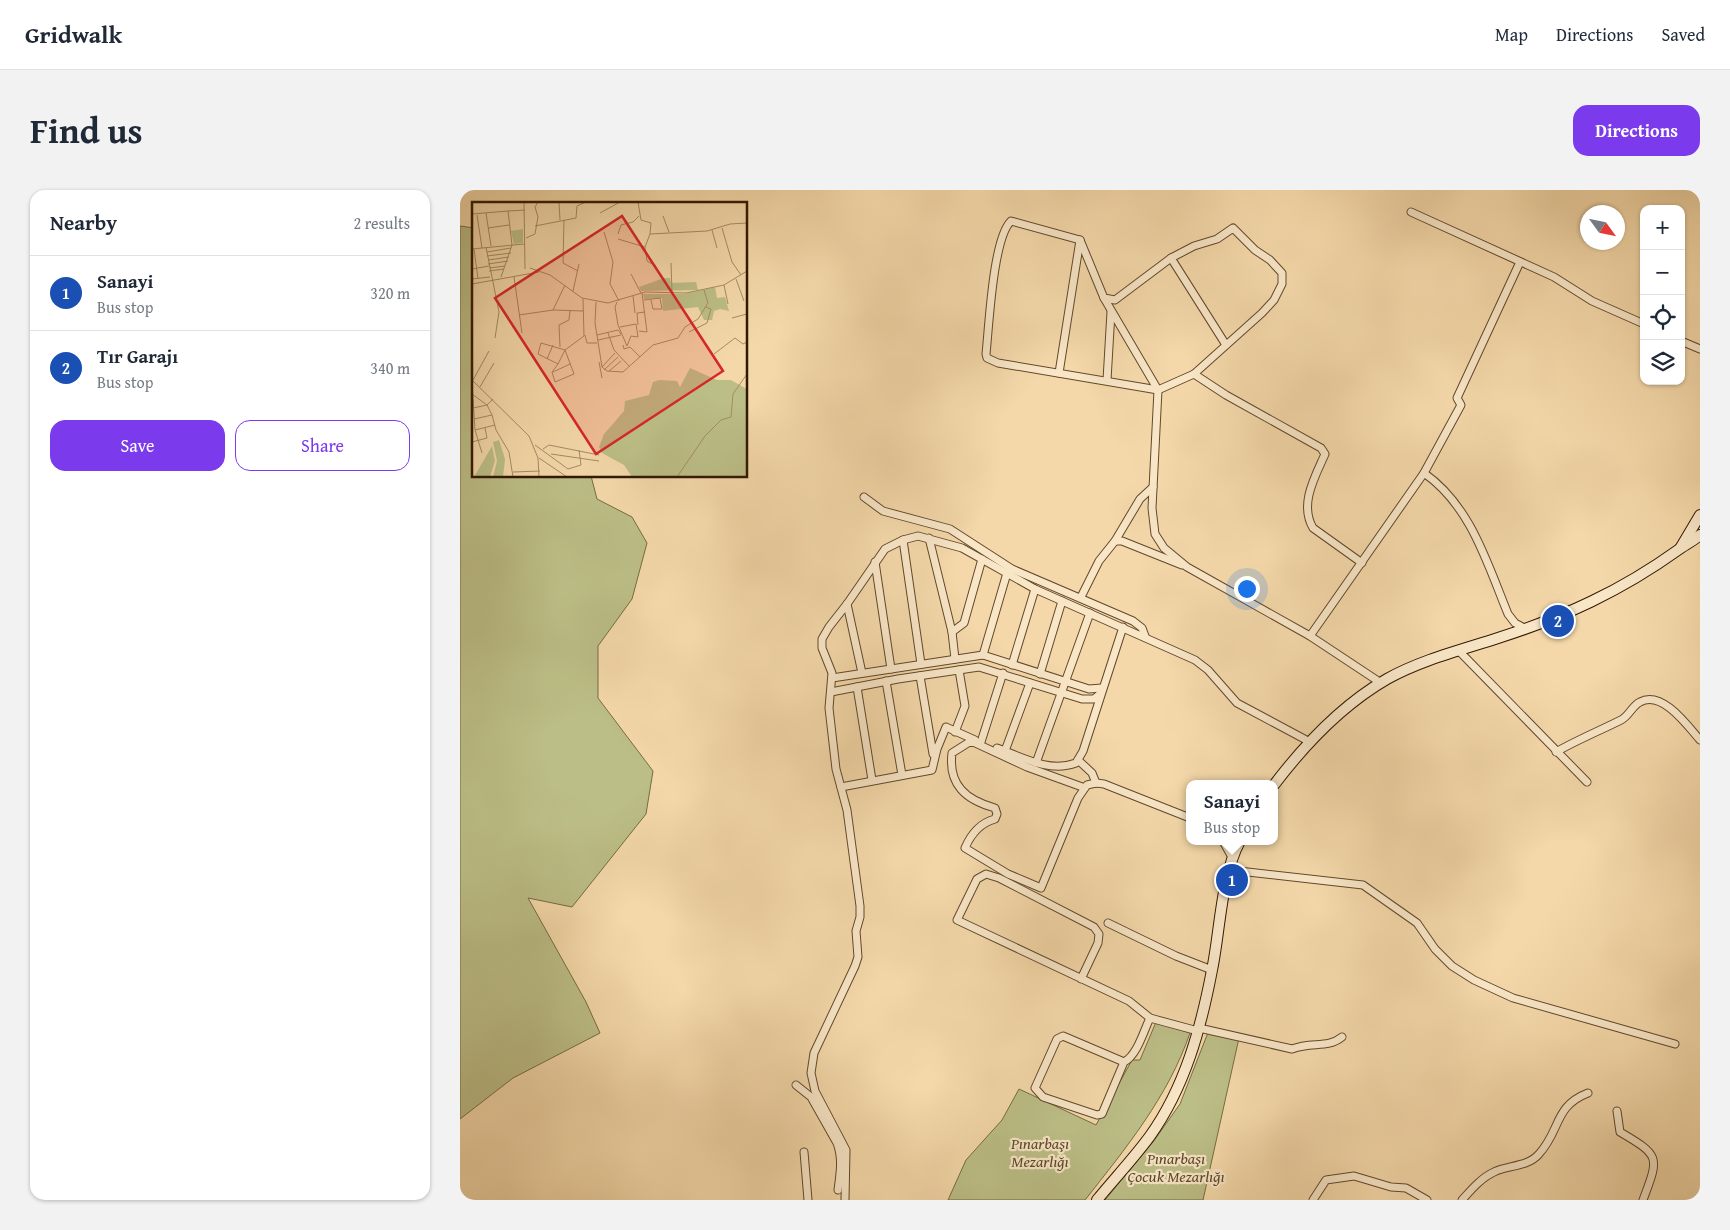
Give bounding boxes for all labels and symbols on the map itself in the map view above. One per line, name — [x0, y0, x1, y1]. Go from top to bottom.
inset map — [472, 202, 748, 478]
north arrow — [1580, 205, 1625, 250]
your location — [1234, 576, 1260, 602]
pin: 2 — [1542, 602, 1574, 640]
pin: 1 — [1216, 861, 1248, 899]
park label: Pınarbaşı Mezarlığı — [1010, 1131, 1069, 1173]
park label: Pınarbaşı Çocuk Mezarlığı — [1127, 1146, 1225, 1188]

